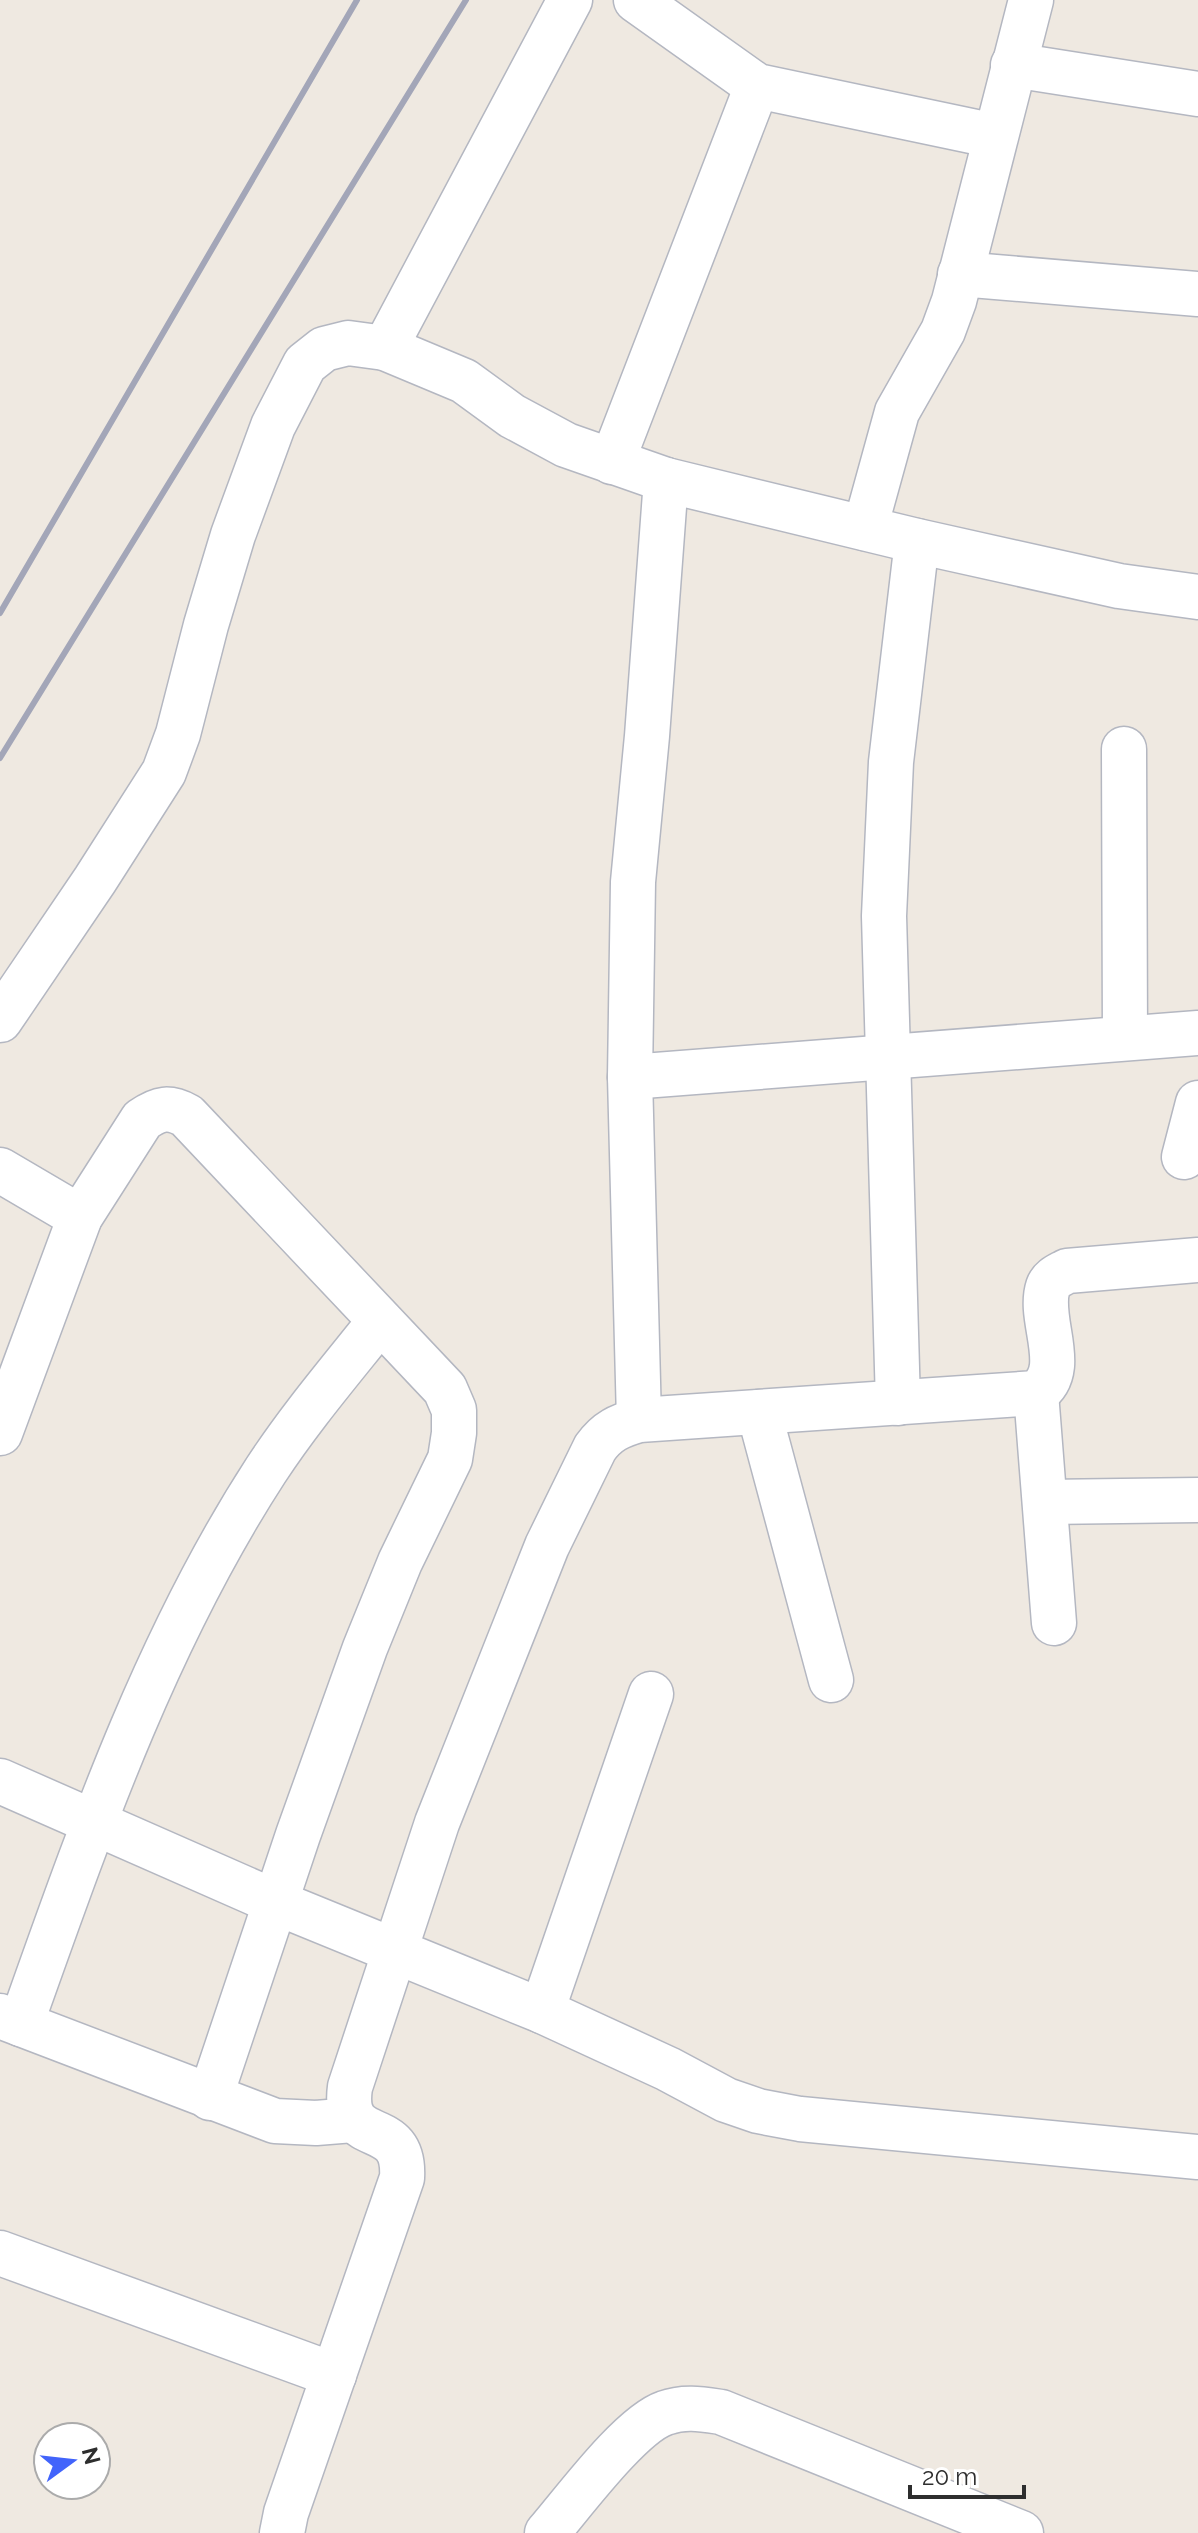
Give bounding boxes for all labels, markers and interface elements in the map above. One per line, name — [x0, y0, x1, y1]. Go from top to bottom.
north arrow — [32, 2421, 112, 2501]
text: N — [77, 2444, 106, 2467]
scale bar — [910, 2449, 1024, 2499]
text: 20 m — [922, 2462, 977, 2491]

